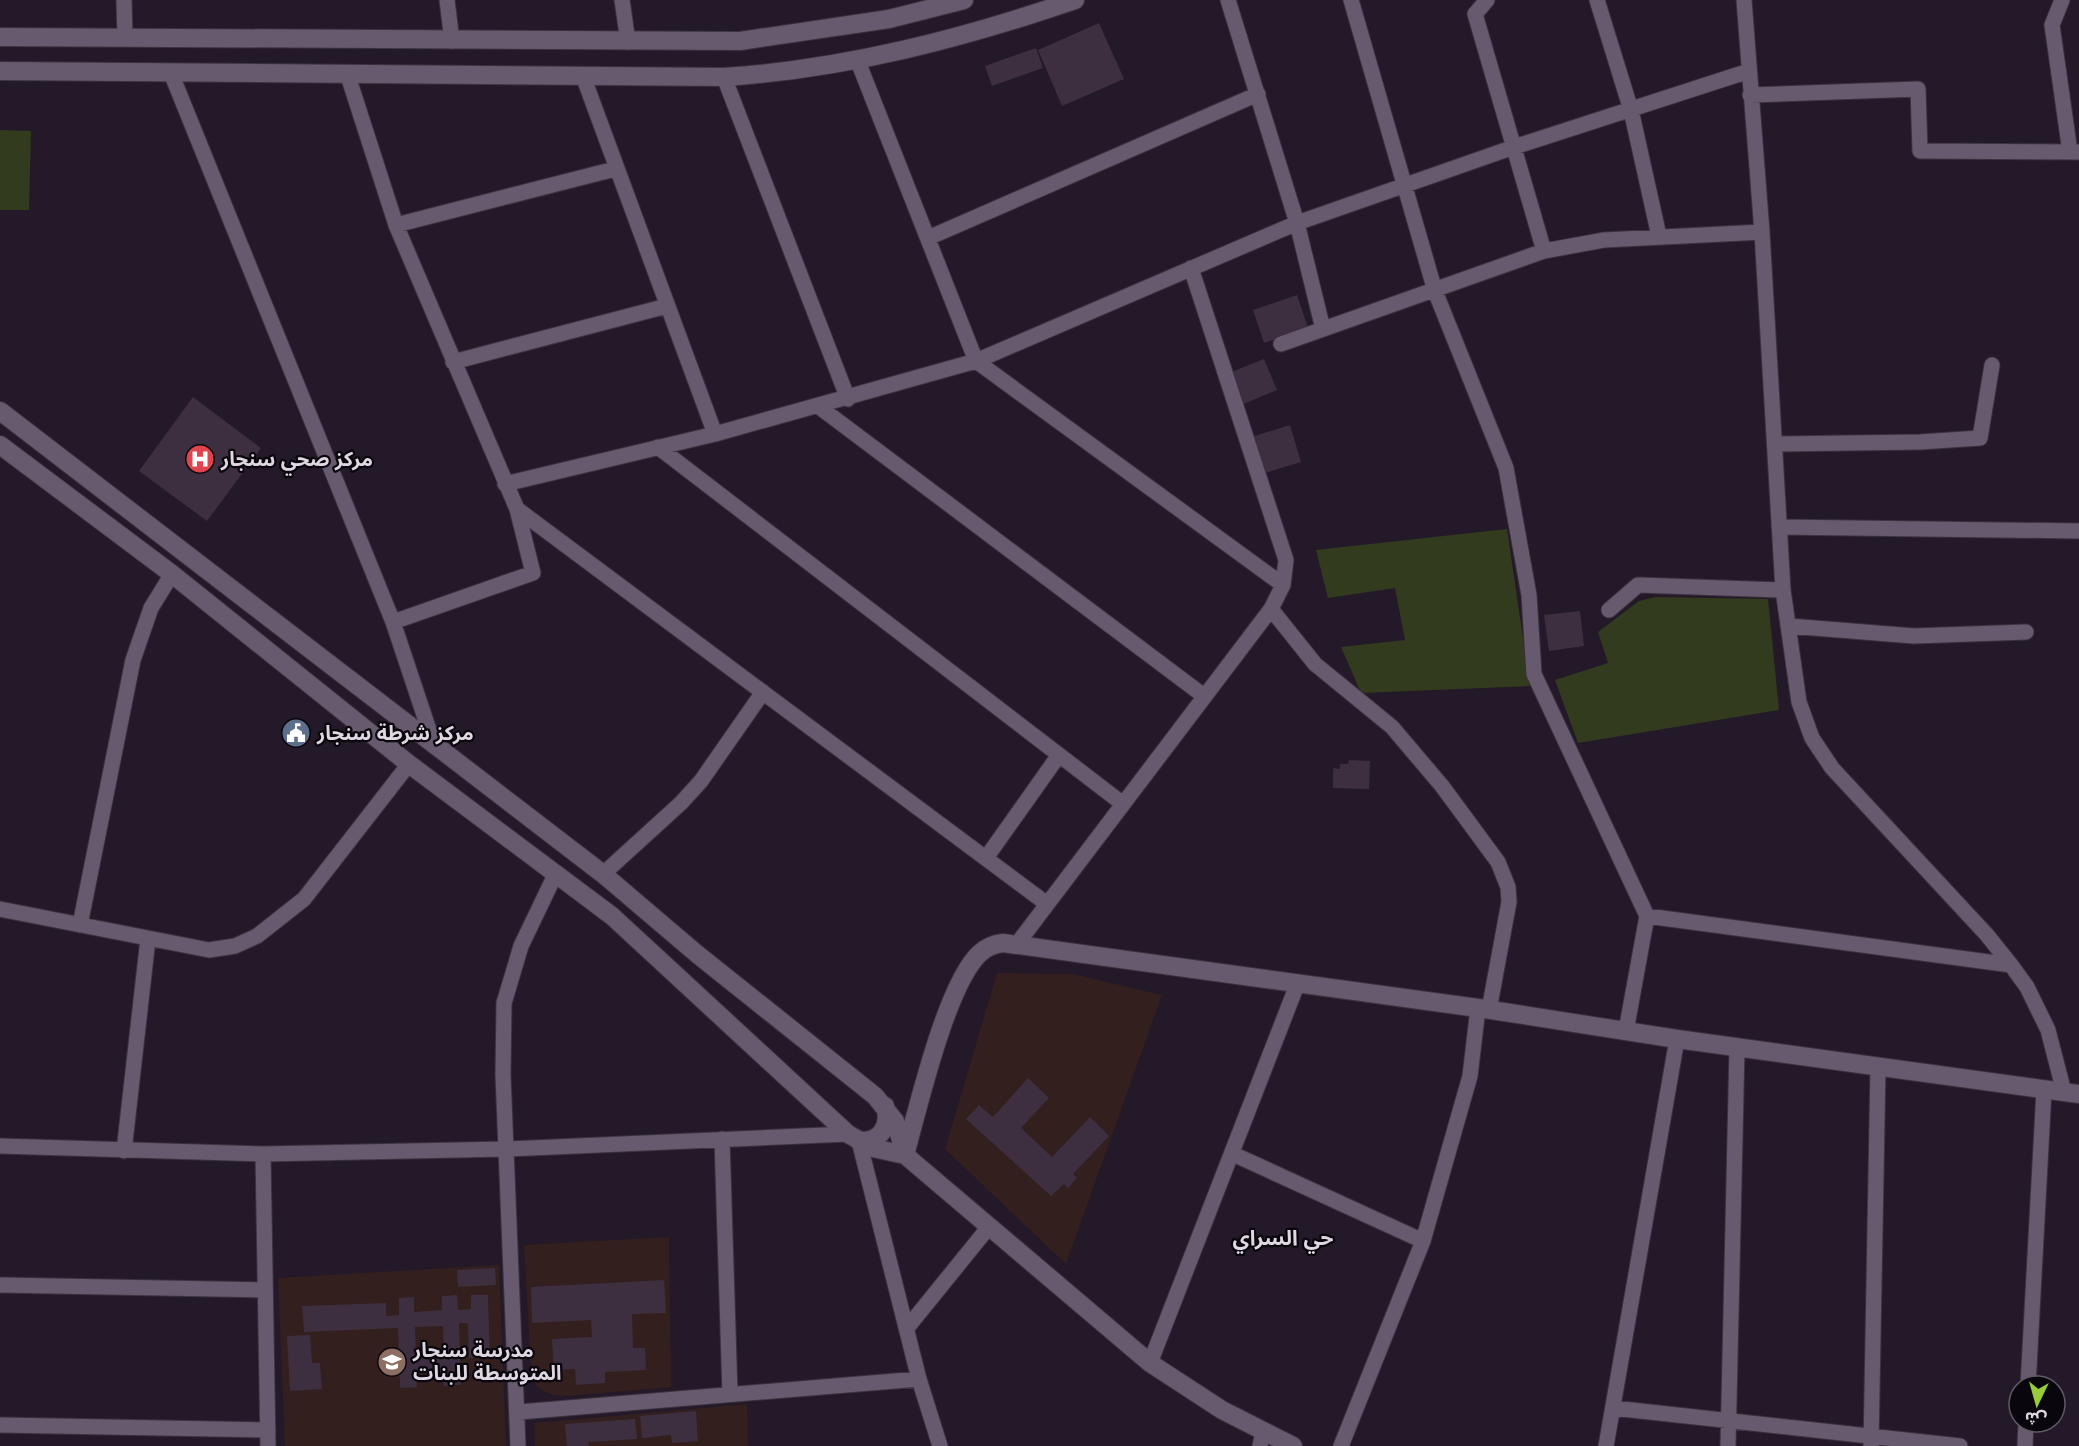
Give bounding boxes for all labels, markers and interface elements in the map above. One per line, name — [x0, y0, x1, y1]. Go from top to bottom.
hospital icon: مركز صحي سنجار — [184, 443, 216, 475]
place label: مركز صحي سنجار — [220, 448, 373, 476]
public building icon: مركز شرطة سنجار — [280, 717, 312, 749]
place label: مركز شرطة سنجار — [316, 722, 474, 745]
district label: حي السراي — [1232, 1226, 1334, 1254]
place label: مدرسة سنجار المتوسطة للبنات — [412, 1339, 561, 1385]
school or university icon: مدرسة سنجار المتوسطة للبنات — [376, 1346, 408, 1378]
north arrow — [2007, 1374, 2067, 1434]
text: ش — [2024, 1408, 2047, 1428]

